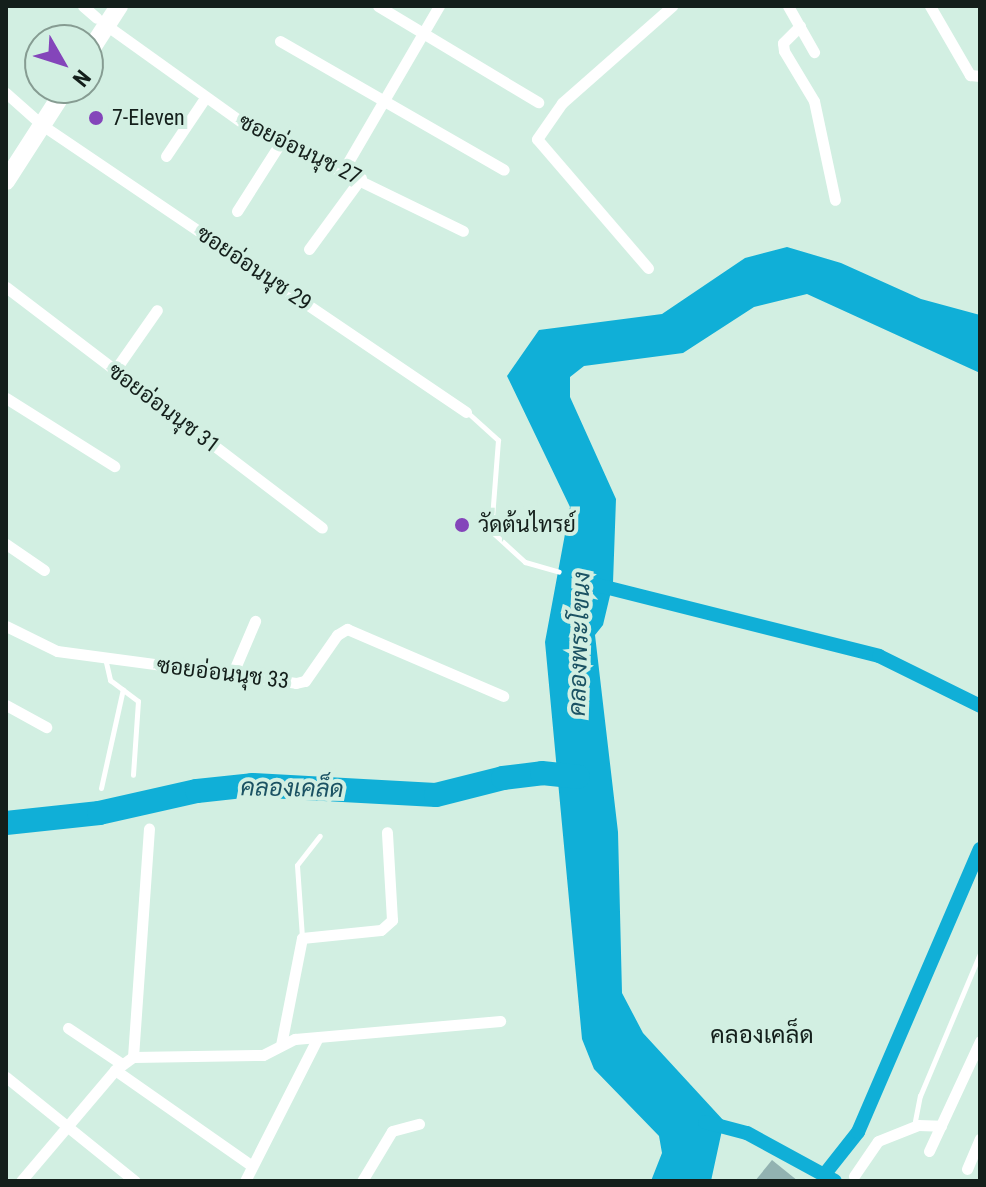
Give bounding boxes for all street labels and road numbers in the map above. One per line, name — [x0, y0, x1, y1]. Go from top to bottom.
street label: ซอยอ่อนนุช 27 — [234, 108, 366, 190]
street label: ซอยอ่อนนุช 29 — [191, 220, 317, 316]
street label: ซอยอ่อนนุช 31 — [103, 357, 225, 459]
street label: ซอยอ่อนนุช 33 — [155, 652, 291, 694]

